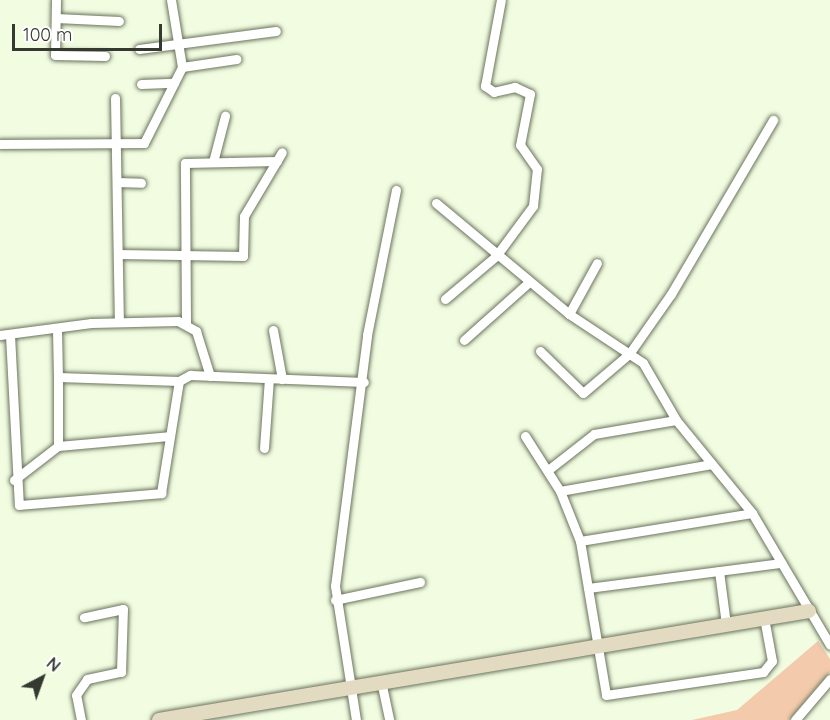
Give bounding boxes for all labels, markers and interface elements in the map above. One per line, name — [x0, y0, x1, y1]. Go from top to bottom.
scale bar — [15, 12, 165, 50]
text: 100 m — [23, 23, 72, 46]
north arrow — [12, 648, 72, 708]
text: N — [43, 653, 65, 676]

